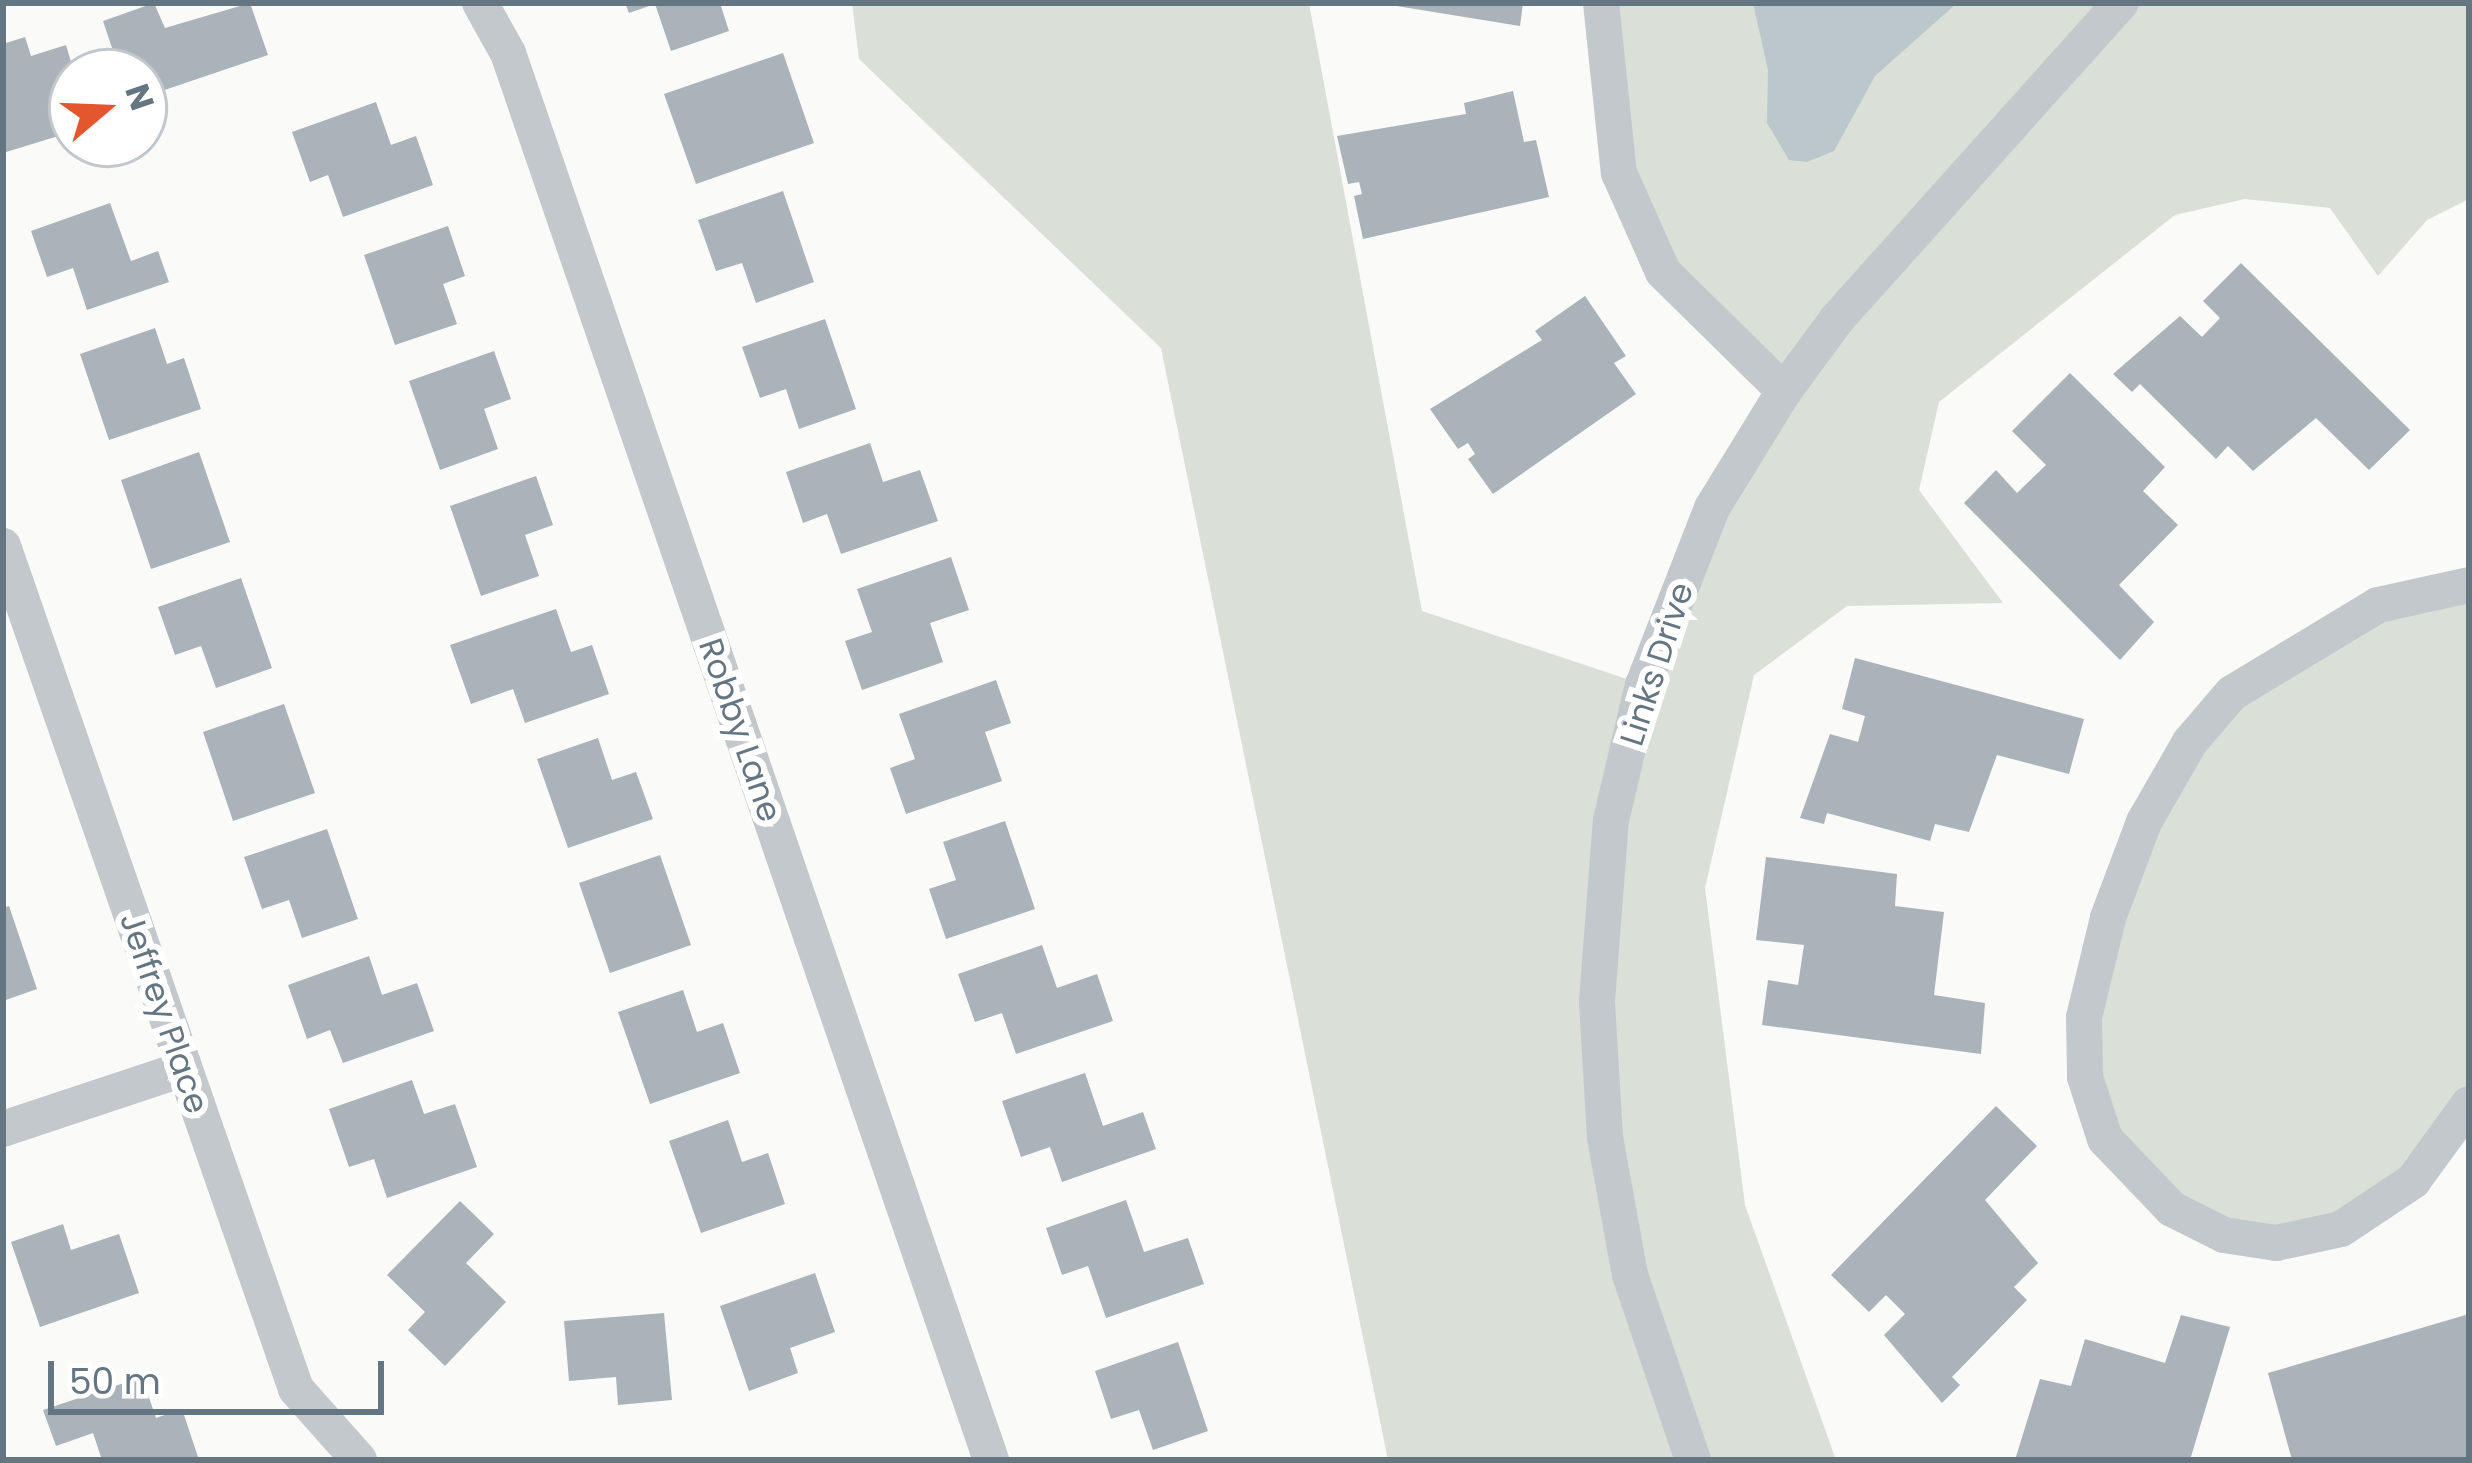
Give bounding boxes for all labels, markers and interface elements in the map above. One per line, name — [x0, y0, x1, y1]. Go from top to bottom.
north arrow — [48, 48, 168, 168]
text: N — [113, 78, 166, 116]
street label: Links Drive — [1612, 577, 1702, 751]
street label: Robby Lane — [690, 633, 790, 827]
street label: Jeffrey Place — [111, 907, 217, 1119]
scale bar — [54, 1337, 390, 1411]
text: 50 m — [69, 1356, 161, 1407]

